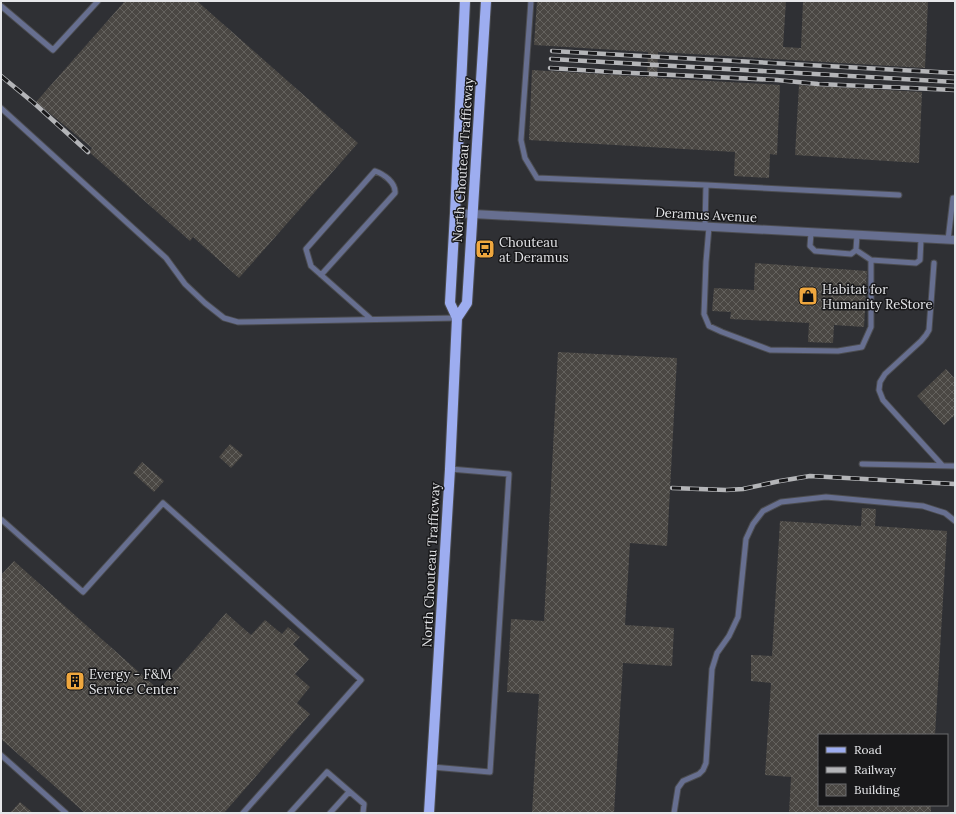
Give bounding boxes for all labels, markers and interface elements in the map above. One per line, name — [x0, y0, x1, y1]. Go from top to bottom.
street label: North Chouteau Trafficway — [449, 77, 477, 243]
street label: Deramus Avenue — [655, 204, 757, 226]
place label: Chouteau at Deramus — [499, 234, 568, 266]
bus stop icon: Chouteau at Deramus — [474, 238, 496, 260]
place label: Habitat for Humanity ReStore — [822, 281, 933, 313]
shop icon: Habitat for Humanity ReStore — [797, 285, 819, 307]
street label: North Chouteau Trafficway — [418, 482, 444, 648]
place label: Evergy - F&M Service Center — [89, 666, 179, 698]
building icon: Evergy - F&M Service Center — [64, 670, 86, 692]
legend — [818, 734, 948, 806]
text: Road — [854, 742, 882, 757]
text: Railway — [854, 762, 897, 777]
text: Building — [854, 782, 900, 797]

